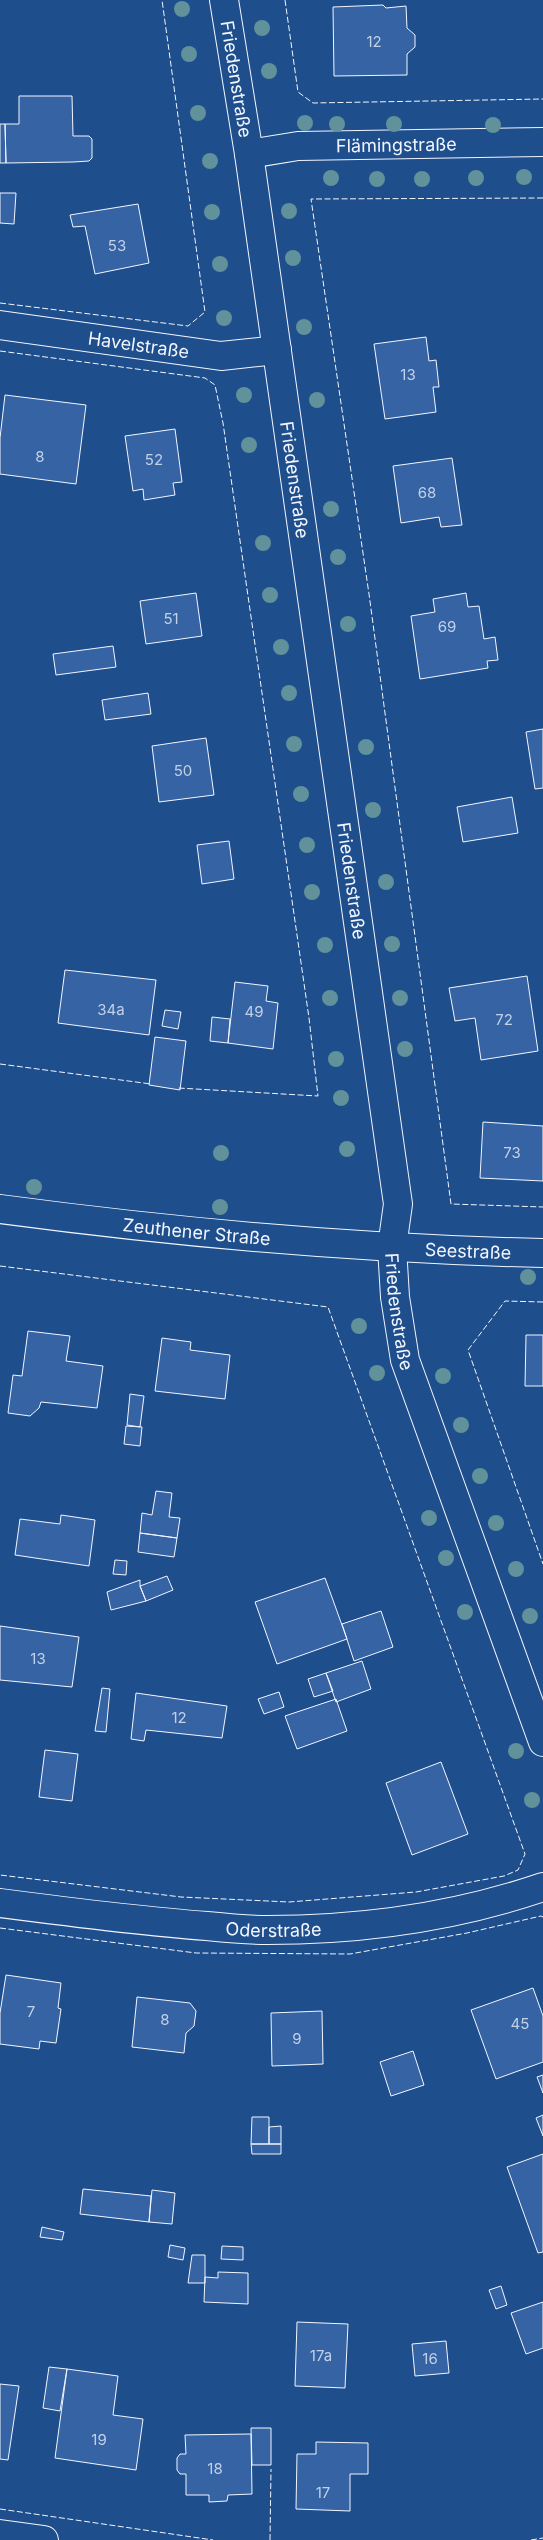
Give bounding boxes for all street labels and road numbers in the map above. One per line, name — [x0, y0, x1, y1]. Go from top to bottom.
street label: Friedenstraße — [217, 19, 257, 139]
street label: Flämingstraße — [336, 133, 457, 156]
street label: Havelstraße — [87, 327, 190, 362]
street label: Friedenstraße — [277, 420, 314, 540]
street label: Friedenstraße — [333, 821, 371, 941]
street label: Zeuthener Straße — [122, 1214, 271, 1249]
street label: Seestraße — [424, 1238, 512, 1263]
street label: Friedenstraße — [382, 1252, 418, 1373]
street label: Oderstraße — [225, 1917, 322, 1941]

